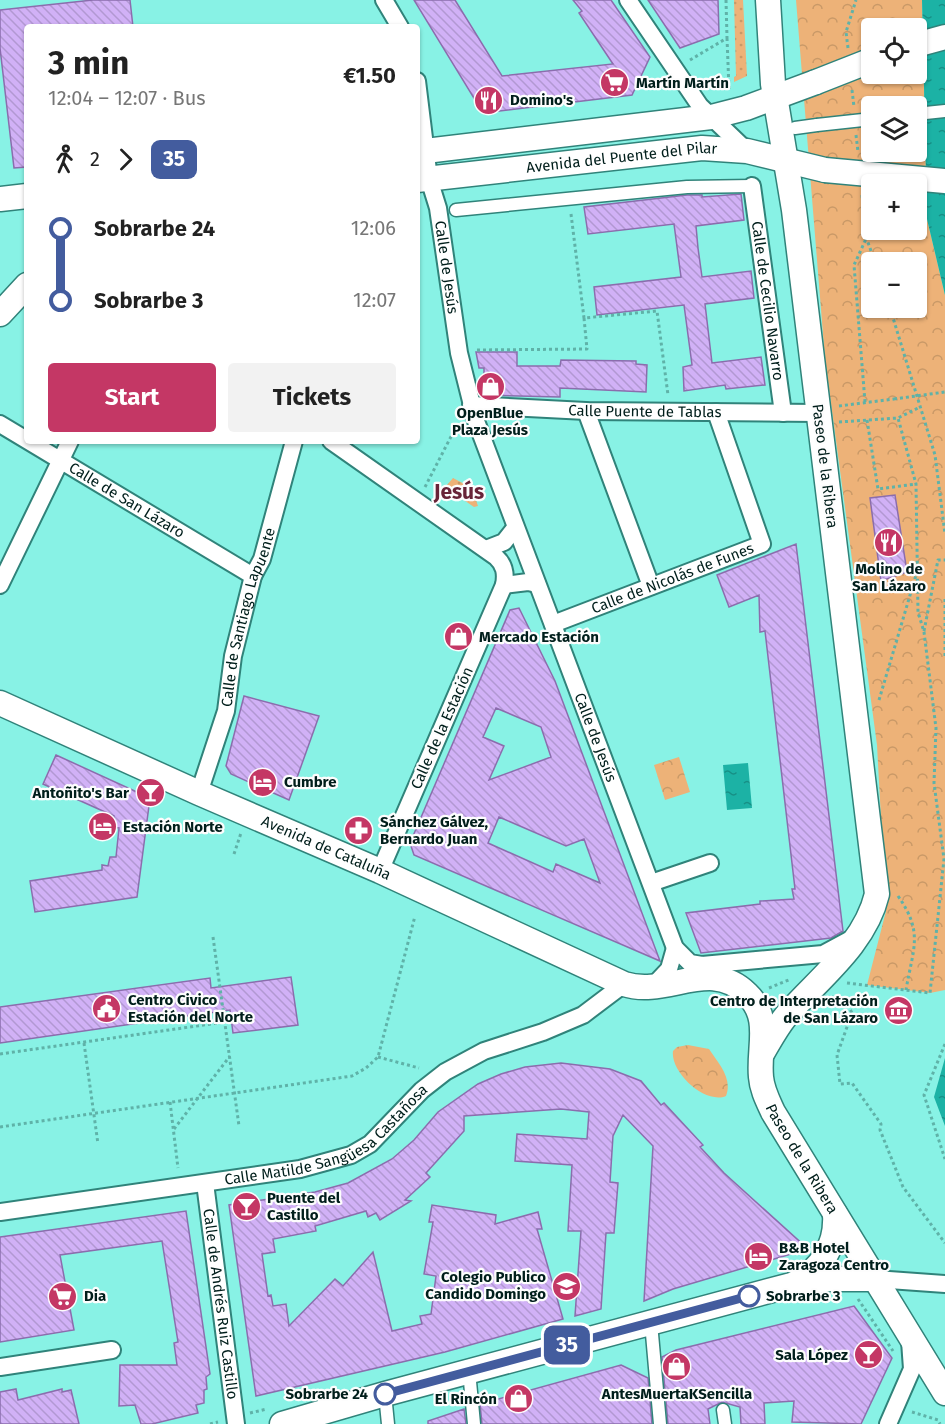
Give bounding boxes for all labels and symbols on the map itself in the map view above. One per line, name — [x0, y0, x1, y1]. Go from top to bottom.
supermarket icon: Martín Martín — [599, 67, 631, 99]
place label: Martín Martín — [636, 74, 729, 92]
restaurant icon: Domino's — [473, 84, 505, 116]
place label: Domino's — [510, 91, 573, 109]
street label: Avenida del Puente del Pilar — [525, 139, 718, 177]
street label: Calle de Jesús — [431, 220, 462, 315]
street label: Calle de Cecilio Navarro — [748, 220, 787, 382]
shop icon: OpenBlue Plaza Jesús — [474, 370, 506, 402]
street label: Calle Puente de Tablas — [568, 401, 722, 421]
street label: Paseo de la Ribera — [808, 403, 842, 529]
place label: OpenBlue Plaza Jesús — [452, 404, 528, 439]
street label: Calle de San Lázaro — [66, 459, 188, 542]
district label: Jesús — [433, 479, 484, 505]
street label: Calle de Santiago Lapuente — [218, 526, 279, 708]
restaurant icon: Molino de San Lázaro — [873, 526, 905, 558]
street label: Calle de Nicolás de Funes — [589, 539, 756, 617]
place label: Molino de San Lázaro — [852, 560, 926, 595]
shop icon: Mercado Estación — [442, 621, 474, 653]
place label: Mercado Estación — [479, 628, 599, 646]
street label: Calle de la Estación — [407, 664, 477, 792]
street label: Calle de Jesús — [571, 690, 621, 785]
hotel icon: Cumbre — [247, 766, 279, 798]
place label: Cumbre — [284, 773, 336, 791]
bar icon: Antoñito's Bar — [134, 777, 166, 809]
place label: Antoñito's Bar — [31, 784, 130, 802]
hotel icon: Estación Norte — [86, 811, 118, 843]
street label: Avenida de Cataluña — [259, 812, 394, 884]
place label: Sánchez Gálvez, Bernardo Juan — [380, 813, 489, 848]
pharmacy icon: Sánchez Gálvez, Bernardo Juan — [343, 815, 375, 847]
place label: Estación Norte — [123, 818, 223, 836]
place label: Centro Civico Estación del Norte — [128, 991, 253, 1026]
place label: Centro de Interpretación de San Lázaro — [710, 992, 878, 1027]
public building icon: Centro Civico Estación del Norte — [91, 993, 123, 1025]
museum icon: Centro de Interpretación de San Lázaro — [883, 994, 915, 1026]
street label: Calle Matilde Sangüesa Castañosa — [223, 1080, 431, 1189]
street label: Paseo de la Ribera — [762, 1101, 842, 1217]
place label: Puente del Castillo — [267, 1189, 341, 1224]
bar icon: Puente del Castillo — [230, 1191, 262, 1223]
street label: Calle de Andrés Ruiz Castillo — [199, 1207, 242, 1401]
place label: B&B Hotel Zaragoza Centro — [779, 1239, 889, 1274]
hotel icon: B&B Hotel Zaragoza Centro — [742, 1241, 774, 1273]
place label: Colegio Publico Candido Domingo — [425, 1268, 546, 1303]
school or university icon: Colegio Publico Candido Domingo — [551, 1270, 583, 1302]
supermarket icon: Dia — [47, 1280, 79, 1312]
marker: Sobrarbe 3 — [738, 1285, 760, 1307]
place label: Dia — [84, 1287, 106, 1305]
place label: Sobrarbe 3 — [766, 1287, 841, 1305]
line badge: 35 — [540, 1326, 594, 1364]
bar icon: Sala López — [853, 1339, 885, 1371]
place label: Sala López — [775, 1346, 848, 1364]
shop icon: AntesMuertaKSencilla — [661, 1351, 693, 1383]
marker: Sobrarbe 24 — [374, 1383, 396, 1405]
shop icon: El Rincón — [502, 1383, 534, 1415]
place label: Sobrarbe 24 — [285, 1385, 369, 1403]
place label: AntesMuertaKSencilla — [601, 1385, 752, 1403]
place label: El Rincón — [435, 1390, 497, 1408]

